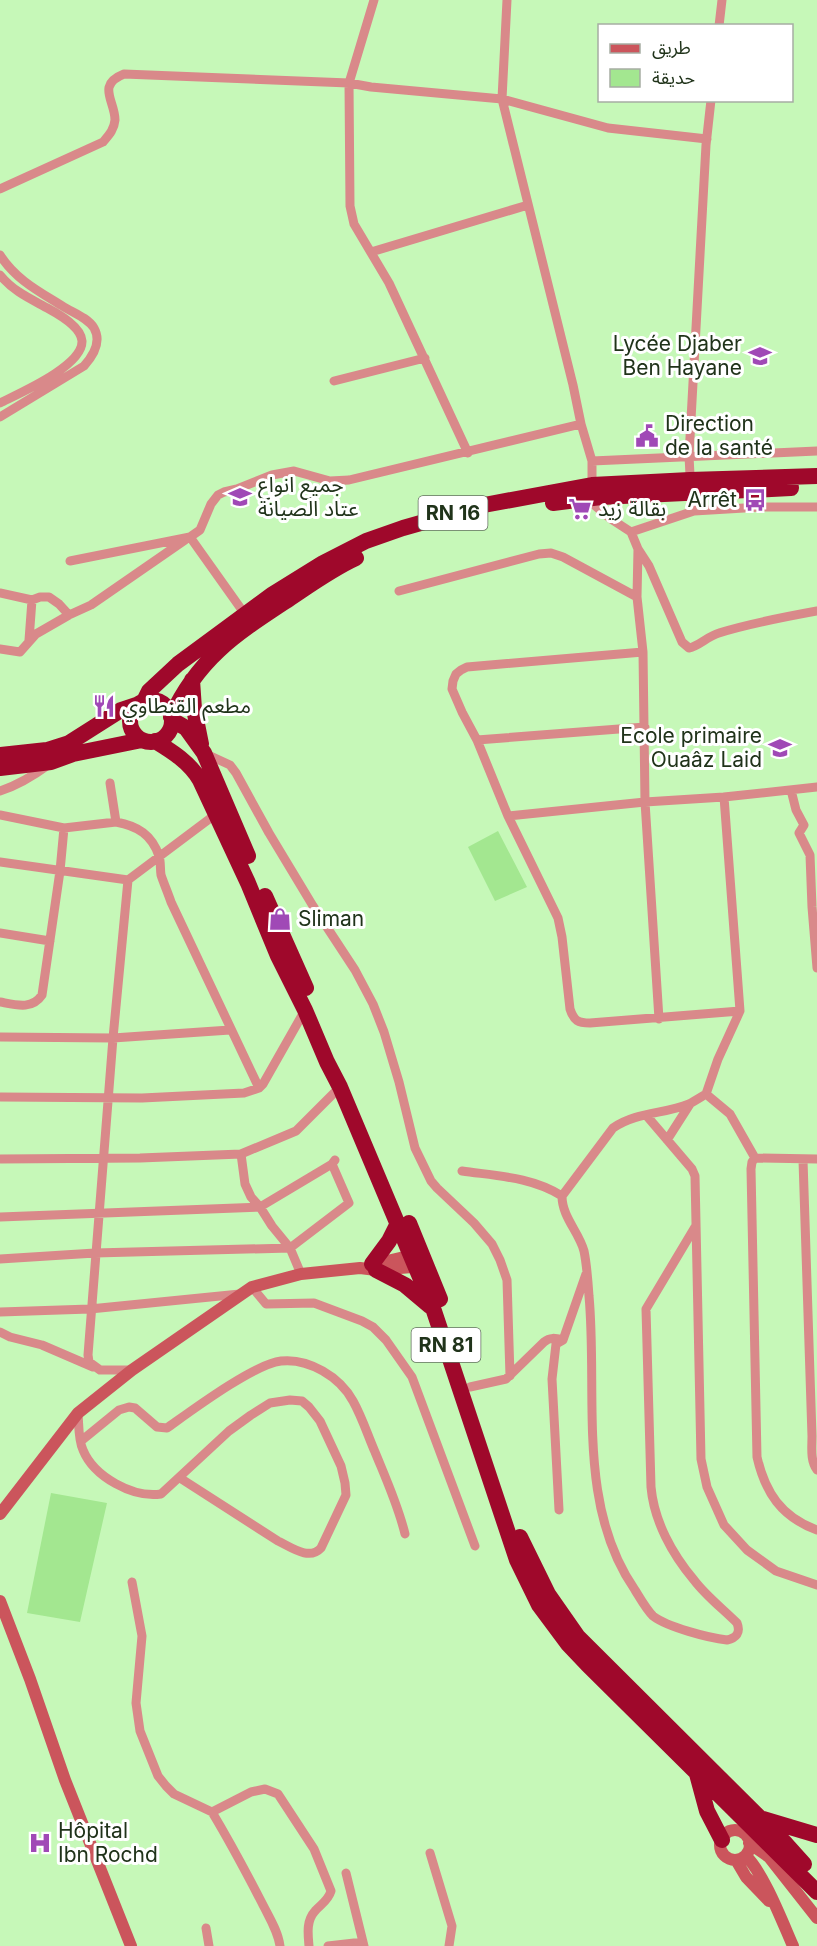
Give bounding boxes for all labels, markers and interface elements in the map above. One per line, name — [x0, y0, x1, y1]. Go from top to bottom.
legend — [598, 24, 793, 102]
text: طريق — [652, 37, 691, 59]
text: حديقة — [652, 67, 695, 88]
place label: Lycée Djaber Ben Hayane — [613, 331, 742, 380]
school or university icon: Lycée Djaber Ben Hayane — [747, 343, 773, 369]
place label: Direction de la santé — [665, 411, 773, 460]
public building icon: Direction de la santé — [634, 423, 660, 449]
place label: جميع انواع عتاد الصيانة — [258, 472, 359, 521]
school or university icon: جميع انواع عتاد الصيانة — [227, 484, 253, 510]
place label: Arrêt — [688, 487, 737, 512]
bus stop icon: Arrêt — [742, 487, 768, 513]
road number: RN 16 — [418, 496, 488, 530]
supermarket icon: بقالة زيد — [567, 496, 593, 522]
place label: بقالة زيد — [598, 496, 666, 521]
restaurant icon: مطعم القنطاوي — [91, 693, 117, 719]
place label: مطعم القنطاوي — [122, 693, 251, 722]
place label: Ecole primaire Ouaâz Laid — [620, 723, 762, 772]
school or university icon: Ecole primaire Ouaâz Laid — [767, 735, 793, 761]
shop icon: Sliman — [267, 906, 293, 932]
place label: Sliman — [298, 906, 364, 931]
road number: RN 81 — [412, 1328, 480, 1362]
place label: Hôpital Ibn Rochd — [58, 1818, 158, 1867]
hospital icon: Hôpital Ibn Rochd — [27, 1830, 53, 1856]

